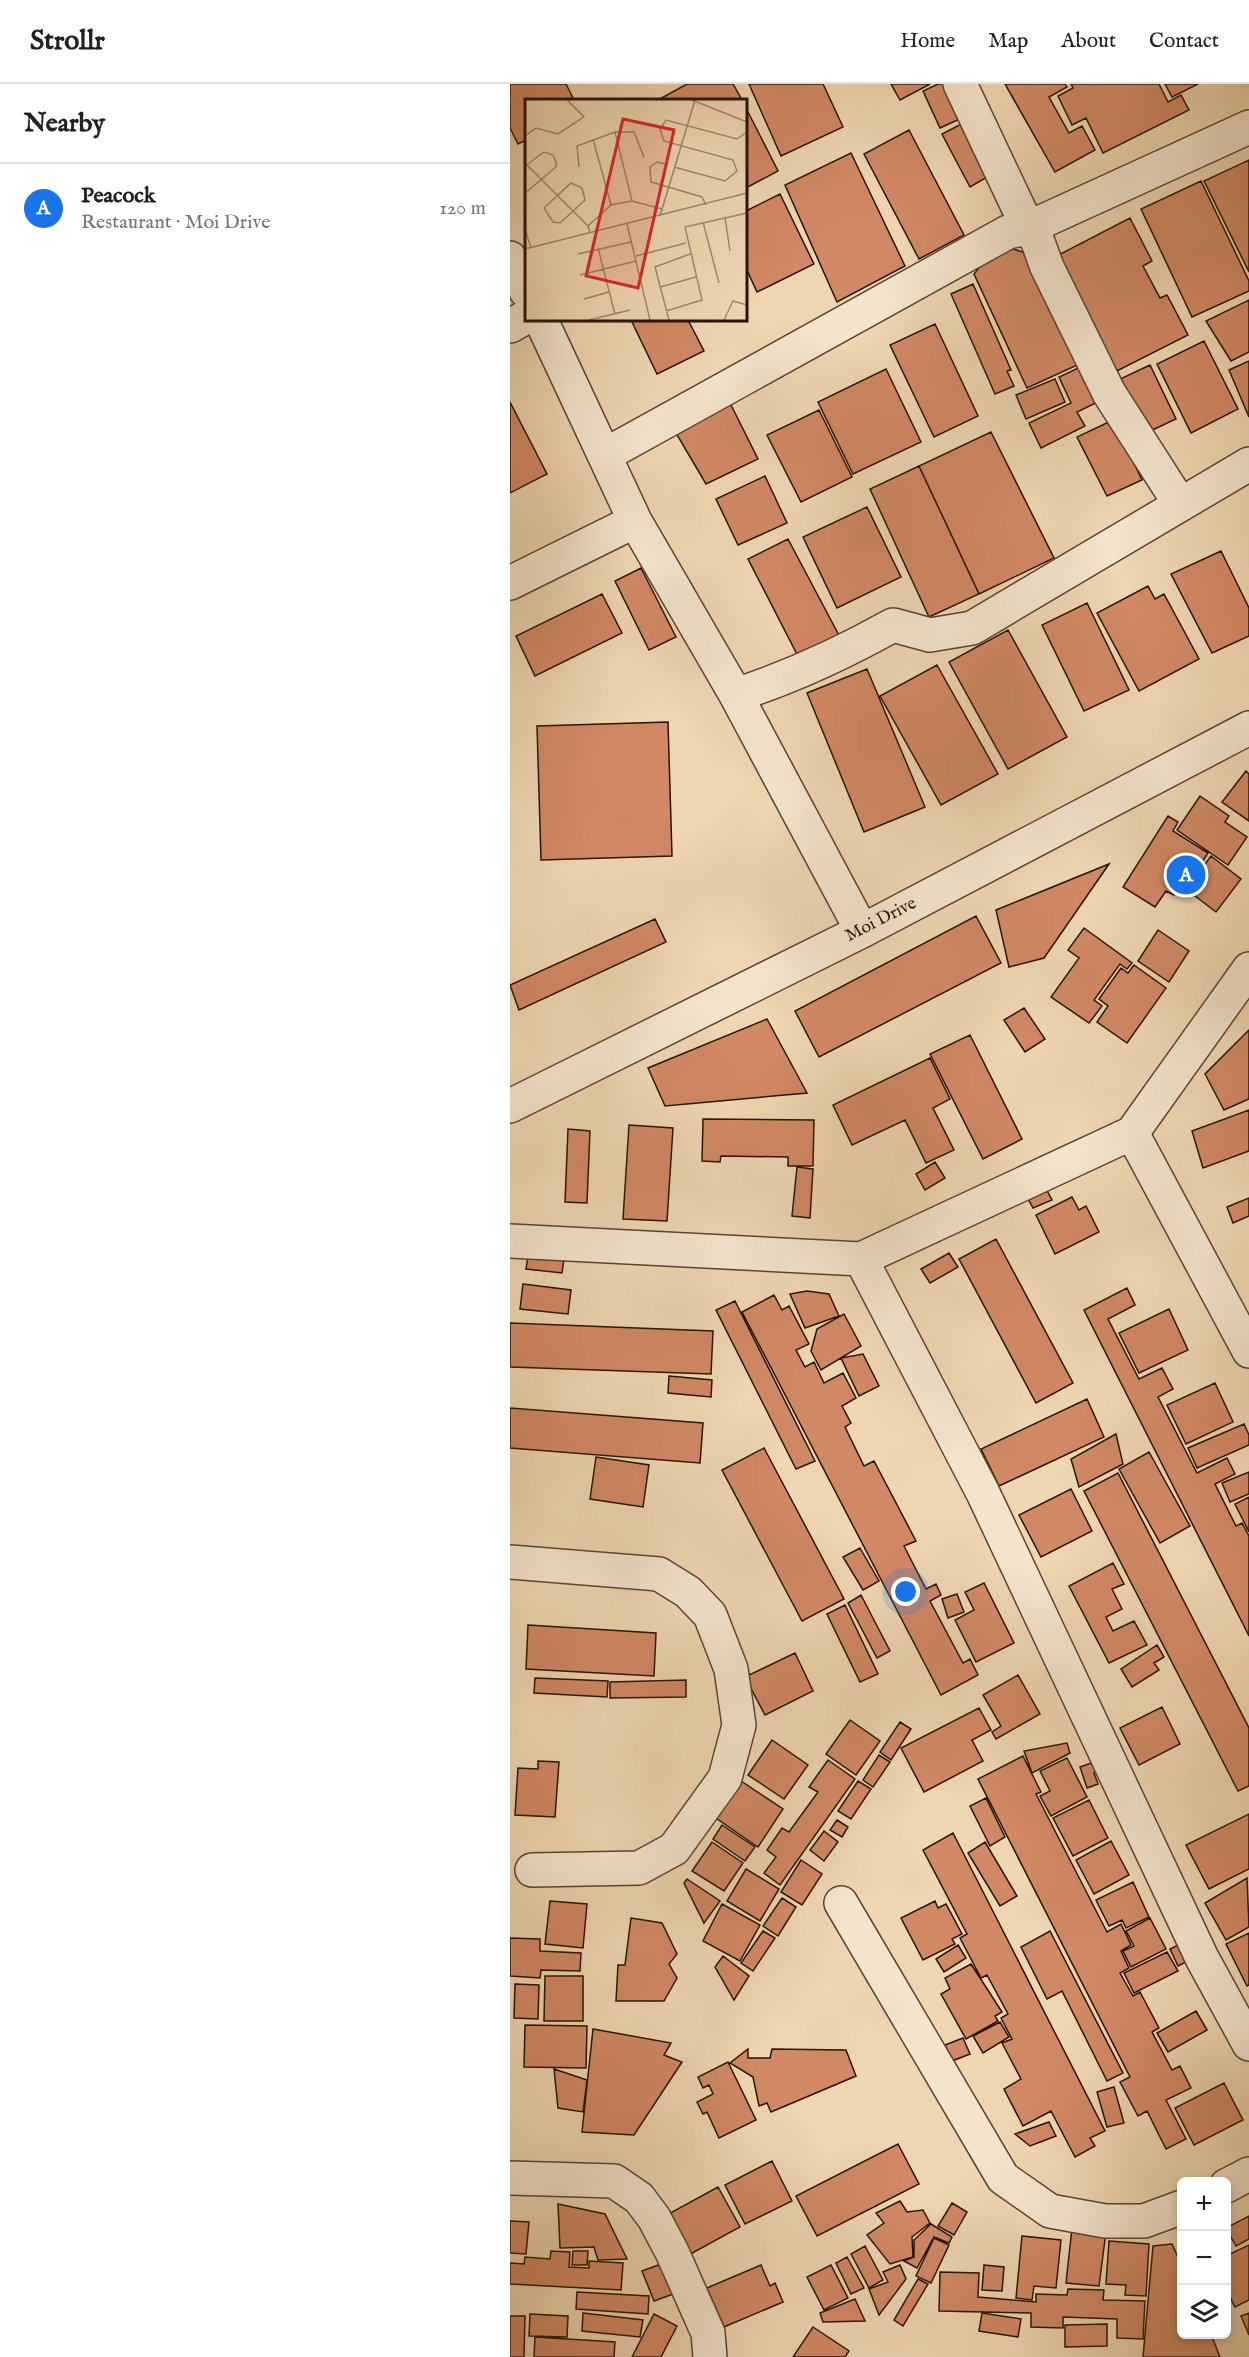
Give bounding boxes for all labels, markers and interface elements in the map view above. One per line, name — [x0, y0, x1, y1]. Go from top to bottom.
text: Strollr — [30, 24, 105, 59]
text: Home — [900, 28, 955, 55]
text: Map — [988, 28, 1028, 55]
text: About — [1061, 28, 1116, 55]
text: Contact — [1149, 28, 1219, 55]
inset map — [525, 99, 747, 321]
text: Nearby — [24, 107, 105, 140]
text: Peacock — [81, 182, 156, 210]
text: A — [37, 196, 50, 221]
text: 120 m — [440, 196, 486, 221]
text: Restaurant · Moi Drive — [81, 210, 270, 235]
pin: A — [1166, 852, 1206, 898]
street label: Moi Drive — [841, 892, 921, 948]
your location — [891, 1577, 920, 1606]
map controls — [1177, 2177, 1231, 2339]
button: + — [1177, 2177, 1231, 2231]
button: − — [1177, 2231, 1231, 2285]
button: layers — [1177, 2285, 1231, 2339]

